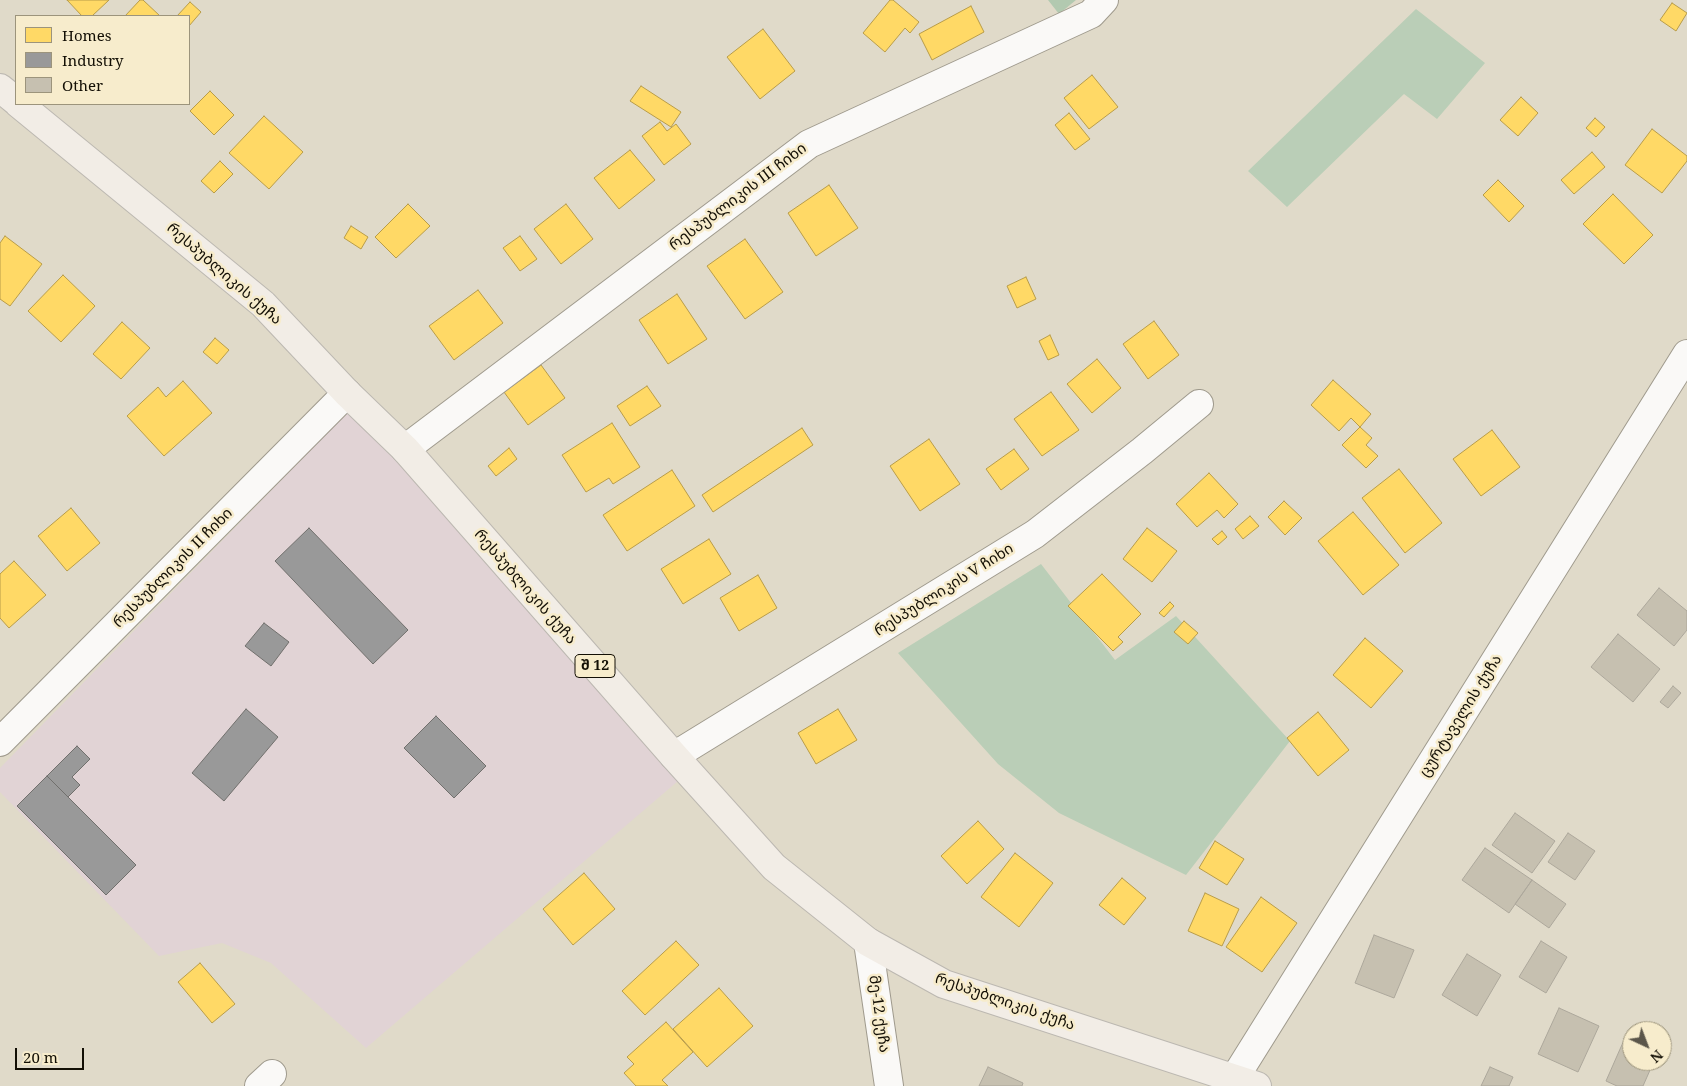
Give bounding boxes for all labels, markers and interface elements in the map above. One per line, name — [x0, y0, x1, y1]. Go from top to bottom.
legend — [15, 15, 190, 105]
text: Homes — [62, 25, 112, 45]
text: Industry — [62, 50, 124, 70]
text: Other — [62, 75, 103, 95]
street label: რესპუბლიკის III ჩიხი — [666, 140, 810, 254]
street label: რესპუბლიკის ქუჩა — [163, 219, 285, 329]
street label: რესპუბლიკის II ჩიხი — [110, 505, 236, 631]
street label: რესპუბლიკის ქუჩა — [470, 526, 580, 648]
street label: რესპუბლიკის V ჩიხი — [871, 540, 1017, 640]
street label: ცურტაველის ქუჩა — [1416, 651, 1506, 781]
road number: შ 12 — [575, 654, 615, 678]
street label: რესპუბლიკის ქუჩა — [933, 970, 1077, 1034]
street label: მე-12 ქუჩა — [865, 974, 893, 1054]
north arrow — [1622, 1021, 1672, 1071]
scale bar — [18, 1038, 86, 1070]
text: N — [1646, 1046, 1667, 1067]
text: 20 m — [23, 1047, 58, 1067]

